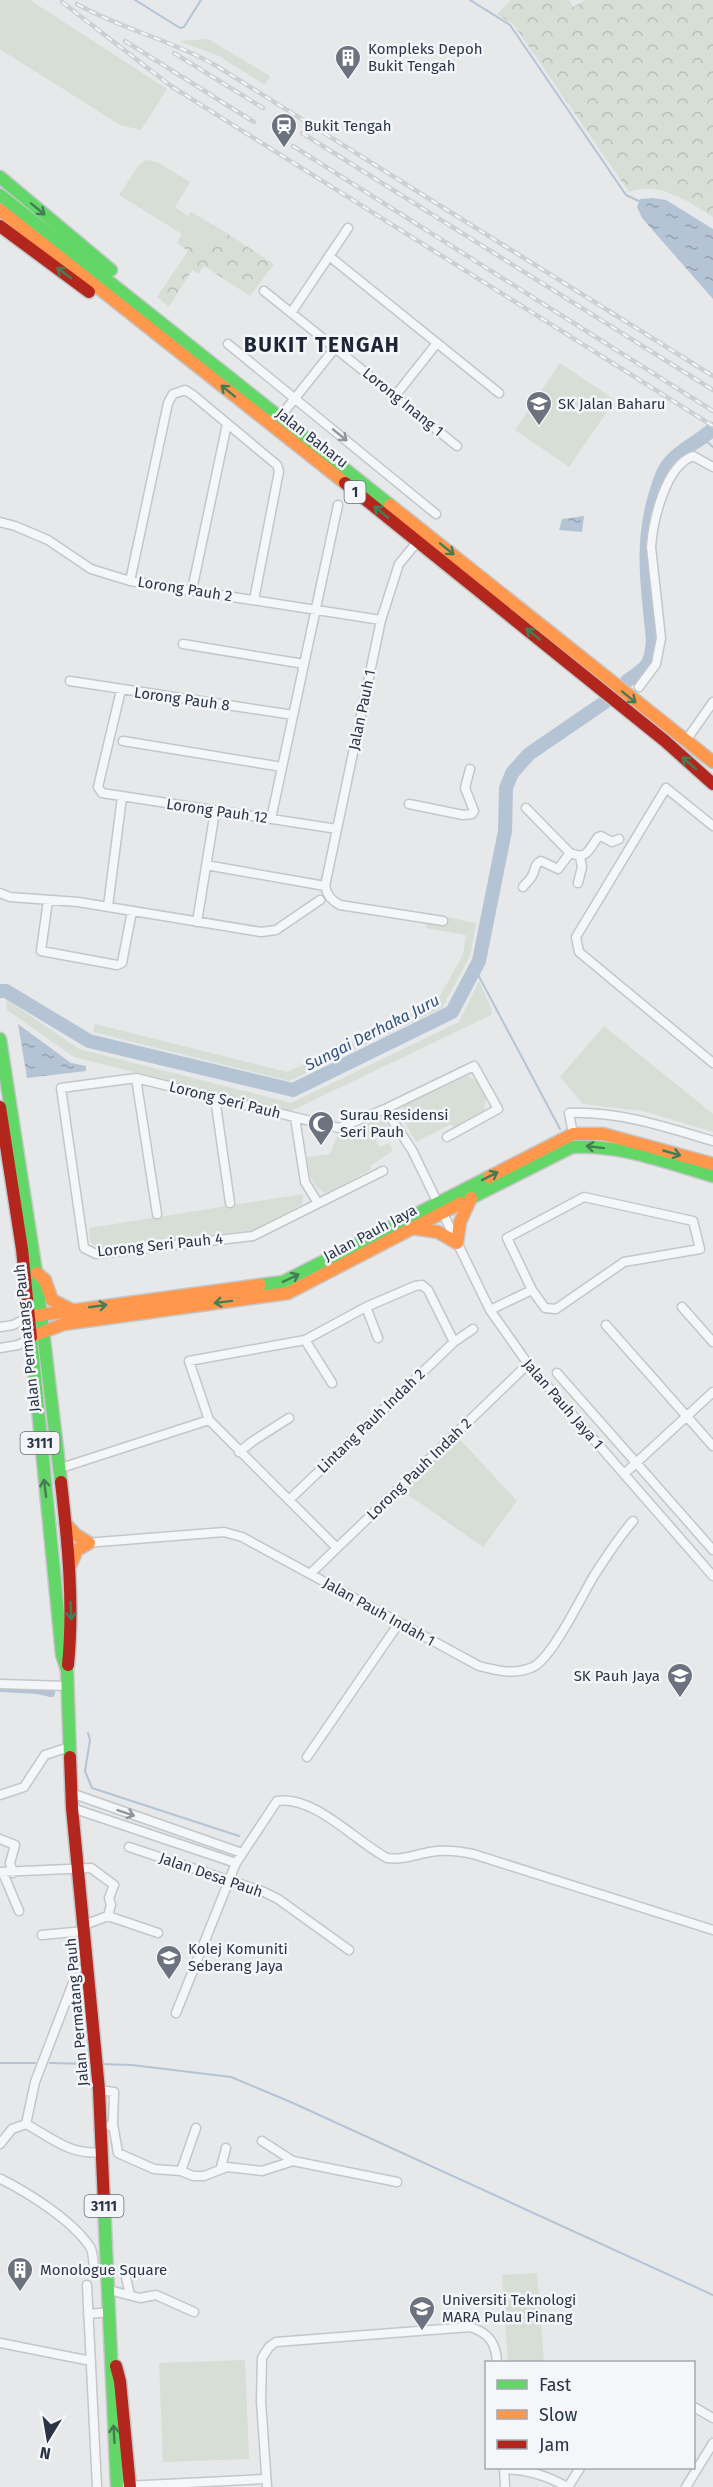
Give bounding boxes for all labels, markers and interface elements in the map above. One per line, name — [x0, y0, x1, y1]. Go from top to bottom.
place label: Kompleks Depoh Bukit Tengah — [368, 40, 483, 75]
building icon: Kompleks Depoh Bukit Tengah — [333, 43, 363, 81]
station icon: Bukit Tengah — [269, 111, 299, 149]
place label: Bukit Tengah — [304, 117, 392, 135]
one-way arrow — [30, 202, 46, 215]
one-way arrow — [56, 267, 72, 280]
district label: BUKIT TENGAH — [244, 332, 400, 358]
street label: Lorong Inang 1 — [359, 364, 447, 440]
one-way arrow — [220, 384, 236, 397]
school or university icon: SK Jalan Baharu — [524, 389, 554, 427]
place label: SK Jalan Baharu — [558, 395, 666, 413]
street label: Jalan Baharu — [272, 404, 352, 472]
one-way arrow — [332, 429, 348, 442]
road number: 1 — [344, 481, 366, 503]
one-way arrow — [373, 506, 389, 519]
one-way arrow — [439, 542, 455, 555]
street label: Lorong Pauh 2 — [136, 573, 234, 605]
one-way arrow — [525, 628, 541, 641]
street label: Jalan Pauh 1 — [345, 668, 379, 752]
street label: Lorong Pauh 8 — [133, 683, 231, 715]
one-way arrow — [621, 690, 636, 704]
one-way arrow — [682, 756, 697, 770]
street label: Lorong Pauh 12 — [165, 795, 269, 827]
water label: Sungai Derhaka Juru — [301, 990, 443, 1075]
street label: Lorong Seri Pauh — [167, 1077, 283, 1123]
place label: Surau Residensi Seri Pauh — [340, 1106, 448, 1141]
mosque icon: Surau Residensi Seri Pauh — [306, 1109, 336, 1147]
one-way arrow — [586, 1141, 606, 1152]
one-way arrow — [662, 1148, 681, 1159]
one-way arrow — [480, 1169, 498, 1181]
street label: Jalan Pauh Jaya — [320, 1201, 420, 1265]
street label: Lorong Seri Pauh 4 — [96, 1229, 224, 1261]
street label: Jalan Permatang Pauh — [10, 1263, 44, 1413]
one-way arrow — [281, 1272, 299, 1283]
one-way arrow — [213, 1297, 233, 1308]
one-way arrow — [88, 1301, 108, 1312]
street label: Jalan Pauh Jaya 1 — [519, 1355, 607, 1453]
street label: Lintang Pauh Indah 2 — [313, 1365, 429, 1477]
street label: Lorong Pauh Indah 2 — [363, 1414, 475, 1524]
road number: 3111 — [20, 1432, 60, 1454]
one-way arrow — [40, 1479, 51, 1499]
street label: Jalan Pauh Indah 1 — [320, 1574, 438, 1650]
one-way arrow — [66, 1601, 77, 1621]
school or university icon: SK Pauh Jaya — [665, 1661, 695, 1699]
place label: SK Pauh Jaya — [574, 1667, 660, 1685]
one-way arrow — [116, 1808, 135, 1819]
street label: Jalan Desa Pauh — [157, 1849, 265, 1901]
street label: Jalan Permatang Pauh — [62, 1937, 92, 2087]
place label: Kolej Komuniti Seberang Jaya — [188, 1940, 288, 1975]
school or university icon: Kolej Komuniti Seberang Jaya — [154, 1943, 184, 1981]
road number: 3111 — [84, 2195, 124, 2217]
building icon: Monologue Square — [5, 2255, 35, 2293]
place label: Monologue Square — [40, 2261, 167, 2279]
place label: Universiti Teknologi MARA Pulau Pinang — [442, 2291, 576, 2326]
school or university icon: Universiti Teknologi MARA Pulau Pinang — [407, 2294, 437, 2332]
legend — [485, 2361, 695, 2469]
text: Fast — [539, 2374, 572, 2396]
text: Slow — [539, 2404, 578, 2426]
north arrow — [18, 2409, 78, 2469]
one-way arrow — [108, 2425, 119, 2445]
text: Jam — [539, 2434, 570, 2456]
text: N — [38, 2443, 52, 2464]

